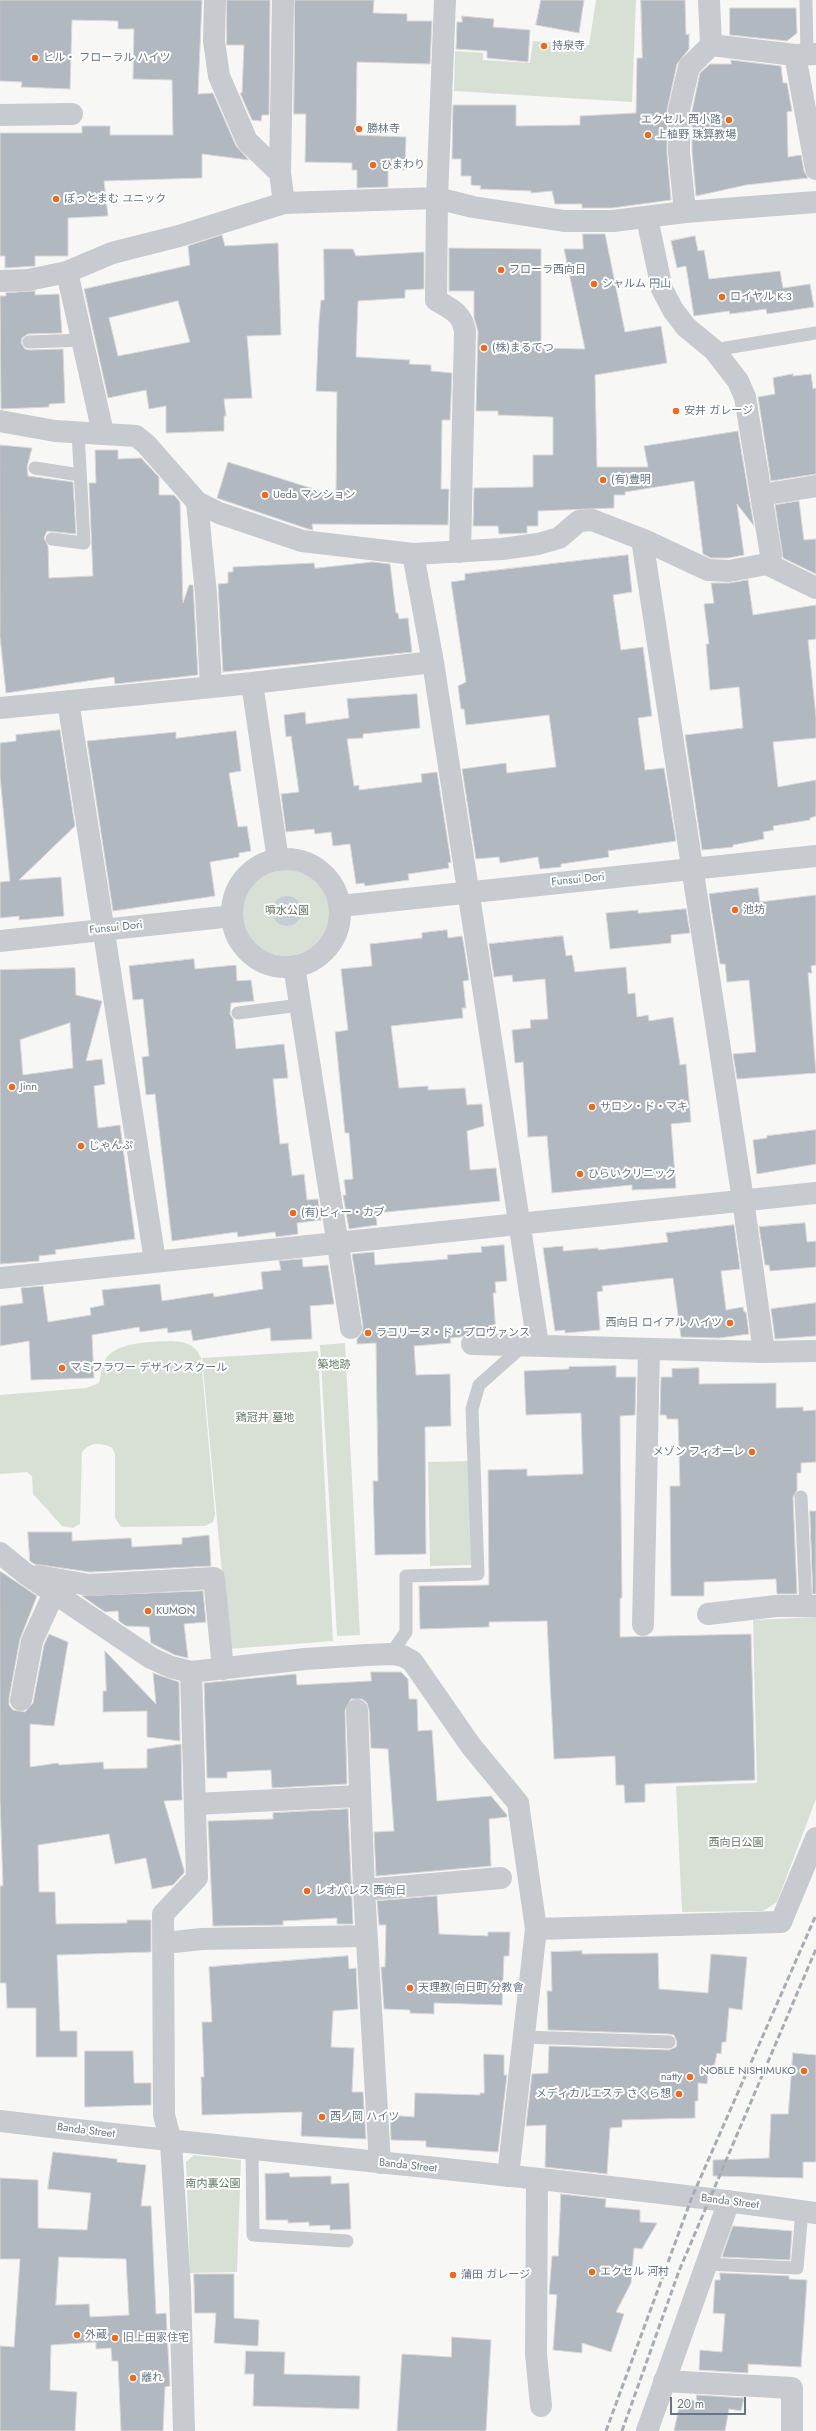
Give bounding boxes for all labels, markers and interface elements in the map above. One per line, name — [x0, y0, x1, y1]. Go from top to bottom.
place label: 持泉寺 — [552, 39, 585, 53]
marker: 持泉寺 — [539, 41, 549, 51]
place label: ヒル・ フローラル ハイツ — [43, 51, 171, 65]
marker: ヒル・ フローラル ハイツ — [30, 53, 40, 63]
place label: エクセル 西小路 — [641, 113, 721, 127]
marker: エクセル 西小路 — [724, 115, 734, 125]
place label: 勝林寺 — [367, 122, 400, 136]
marker: 勝林寺 — [354, 124, 364, 134]
place label: 上植野 珠算教場 — [656, 128, 736, 142]
marker: 上植野 珠算教場 — [643, 130, 653, 140]
place label: ひまわり — [381, 158, 425, 172]
marker: ひまわり — [368, 160, 378, 170]
place label: ぽっとまむ ユニック — [64, 192, 166, 206]
marker: ぽっとまむ ユニック — [51, 194, 61, 204]
place label: フローラ西向日 — [509, 263, 586, 277]
marker: フローラ西向日 — [496, 265, 506, 275]
place label: シャルム 円山 — [602, 277, 671, 291]
marker: シャルム 円山 — [589, 279, 599, 289]
place label: ロイヤル K-3 — [730, 290, 792, 304]
marker: ロイヤル K-3 — [717, 292, 727, 302]
place label: (株)まるてつ — [492, 341, 554, 355]
marker: (株)まるてつ — [479, 343, 489, 353]
place label: 安井 ガレージ — [684, 404, 753, 418]
marker: 安井 ガレージ — [671, 406, 681, 416]
place label: (有)豊明 — [611, 473, 651, 487]
marker: (有)豊明 — [598, 475, 608, 485]
place label: Ueda マンション — [273, 488, 355, 502]
marker: Ueda マンション — [260, 490, 270, 500]
street label: Funsui Dori — [551, 871, 605, 889]
place label: 池坊 — [743, 903, 765, 917]
park label: 噴水公園 — [265, 904, 309, 918]
marker: 池坊 — [730, 905, 740, 915]
street label: Funsui Dori — [89, 919, 143, 937]
place label: Jinn — [20, 1080, 37, 1094]
marker: Jinn — [7, 1082, 17, 1092]
place label: サロン・ド・マキ — [600, 1100, 688, 1114]
marker: サロン・ド・マキ — [587, 1102, 597, 1112]
place label: じゃんぷ — [89, 1139, 133, 1153]
marker: じゃんぷ — [76, 1141, 86, 1151]
place label: ひらいクリニック — [588, 1167, 676, 1181]
marker: ひらいクリニック — [575, 1169, 585, 1179]
place label: (有)ピィー・カブ — [301, 1206, 385, 1220]
marker: (有)ピィー・カブ — [288, 1208, 298, 1218]
place label: 西向日 ロイアル ハイツ — [605, 1316, 722, 1330]
marker: 西向日 ロイアル ハイツ — [725, 1318, 735, 1328]
place label: ラコリーヌ・ド・プロヴァンス — [376, 1326, 530, 1340]
marker: ラコリーヌ・ド・プロヴァンス — [363, 1328, 373, 1338]
park label: 築地跡 — [318, 1358, 350, 1372]
place label: マミフラワー デザインスクール — [70, 1361, 227, 1375]
marker: マミフラワー デザインスクール — [57, 1363, 67, 1373]
park label: 鶏冠井 墓地 — [236, 1411, 294, 1425]
place label: メゾン フィオーレ — [653, 1445, 744, 1459]
marker: メゾン フィオーレ — [747, 1447, 757, 1457]
place label: KUMON — [156, 1604, 195, 1618]
marker: KUMON — [143, 1606, 153, 1616]
park label: 西向日公園 — [709, 1836, 763, 1850]
place label: レオパレス 西向日 — [315, 1884, 406, 1898]
marker: レオパレス 西向日 — [302, 1886, 312, 1896]
place label: 天理教 向日町 分教會 — [418, 1981, 524, 1995]
marker: 天理教 向日町 分教會 — [405, 1983, 415, 1993]
place label: NOBLE NISHIMUKO — [700, 2064, 796, 2078]
marker: NOBLE NISHIMUKO — [799, 2066, 809, 2076]
place label: natty — [661, 2070, 682, 2084]
marker: natty — [685, 2072, 695, 2082]
place label: メディカルエステ さくら想 — [536, 2087, 671, 2101]
marker: メディカルエステ さくら想 — [674, 2089, 684, 2099]
place label: 西ノ岡 ハイツ — [330, 2110, 399, 2124]
marker: 西ノ岡 ハイツ — [317, 2112, 327, 2122]
street label: Banda Street — [56, 2121, 116, 2141]
street label: Banda Street — [378, 2156, 438, 2176]
park label: 南内裏公園 — [186, 2177, 240, 2191]
street label: Banda Street — [700, 2192, 760, 2212]
place label: エクセル 河村 — [600, 2265, 669, 2279]
marker: エクセル 河村 — [587, 2267, 597, 2277]
place label: 蒲田 ガレージ — [461, 2268, 530, 2282]
marker: 蒲田 ガレージ — [448, 2270, 458, 2280]
place label: 外蔵 — [85, 2328, 107, 2342]
marker: 外蔵 — [72, 2330, 82, 2340]
place label: 旧上田家住宅 — [123, 2331, 189, 2345]
marker: 旧上田家住宅 — [110, 2333, 120, 2343]
place label: 離れ — [141, 2371, 163, 2385]
marker: 離れ — [128, 2373, 138, 2383]
scale bar — [672, 2389, 748, 2415]
text: 20 m — [677, 2395, 704, 2413]

